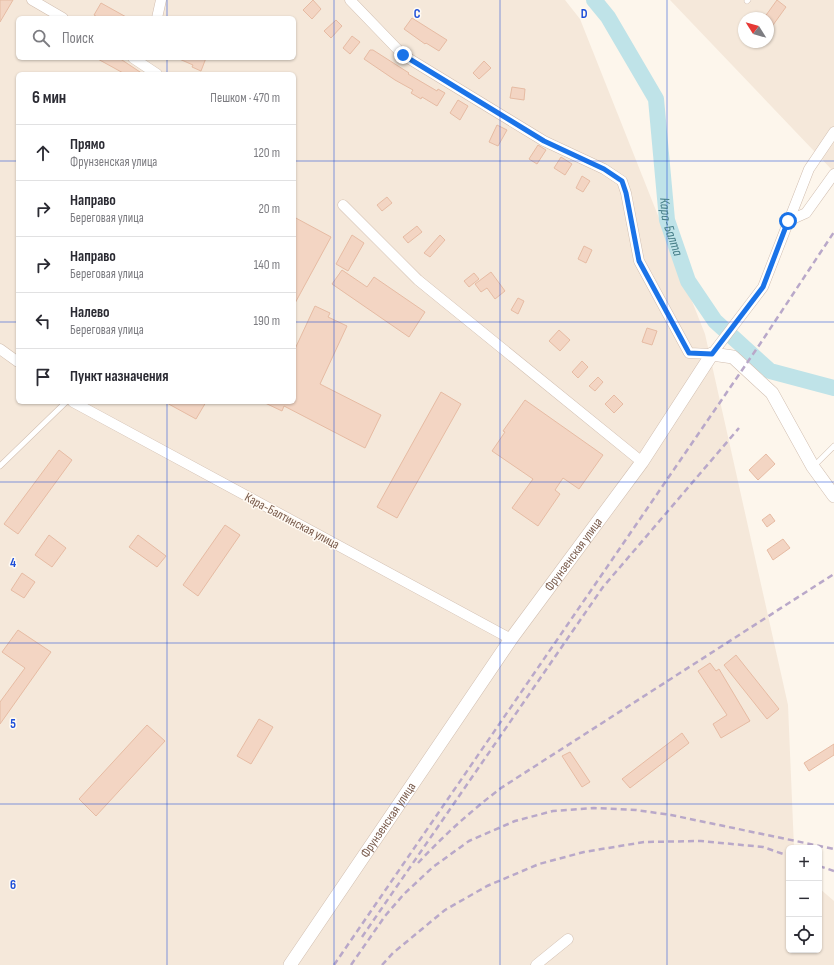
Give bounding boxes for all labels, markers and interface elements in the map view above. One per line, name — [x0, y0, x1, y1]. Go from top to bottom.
text: C — [414, 6, 421, 22]
text: D — [581, 6, 588, 22]
north arrow — [738, 12, 774, 48]
search box — [16, 16, 296, 60]
icon: search — [30, 27, 52, 49]
text: Поиск — [62, 29, 94, 48]
route end — [394, 46, 412, 64]
text: 6 мин — [32, 88, 66, 108]
text: Пешком · 470 m — [210, 90, 280, 106]
text: Прямо — [70, 135, 105, 154]
icon: ahead — [32, 142, 54, 164]
text: 120 m — [254, 145, 280, 161]
text: Фрунзенская улица — [70, 154, 157, 170]
text: Направо — [70, 191, 116, 210]
water label: Кара-Балта — [657, 197, 687, 258]
icon: right — [32, 198, 54, 220]
text: 20 m — [258, 201, 280, 217]
text: Береговая улица — [70, 210, 144, 226]
route start — [779, 212, 797, 230]
text: Направо — [70, 247, 116, 266]
icon: right — [32, 254, 54, 276]
text: 140 m — [254, 257, 280, 273]
text: Береговая улица — [70, 266, 144, 282]
text: Налево — [70, 303, 110, 322]
icon: left — [32, 310, 54, 332]
text: 190 m — [253, 313, 280, 329]
text: Береговая улица — [70, 322, 144, 338]
icon: arrive — [32, 366, 54, 388]
text: Пункт назначения — [70, 367, 168, 386]
street label: Кара-Балтинская улица — [242, 489, 342, 553]
street label: Фрунзенская улица — [541, 515, 606, 594]
text: 4 — [10, 555, 16, 571]
text: 5 — [10, 716, 16, 732]
street label: Фрунзенская улица — [357, 779, 419, 861]
map controls — [786, 845, 822, 953]
button: + — [786, 845, 822, 881]
text: 6 — [10, 877, 16, 893]
button: − — [786, 881, 822, 917]
button: locate — [786, 917, 822, 953]

